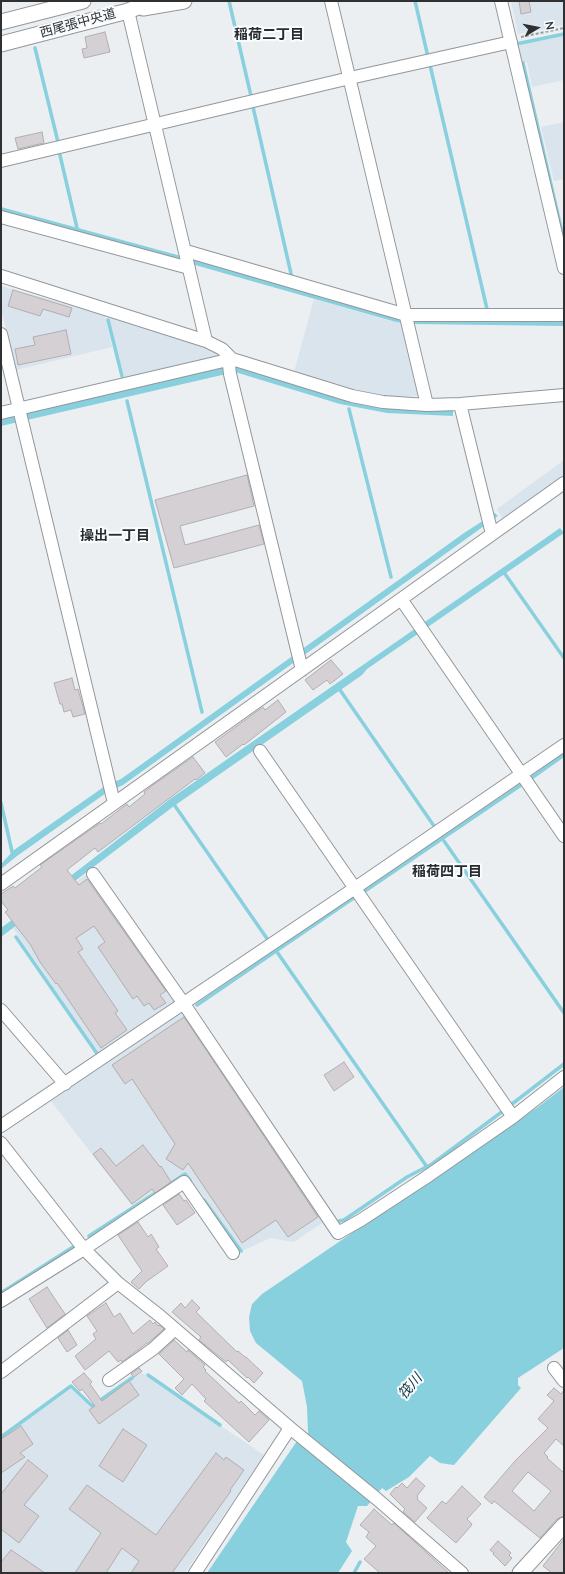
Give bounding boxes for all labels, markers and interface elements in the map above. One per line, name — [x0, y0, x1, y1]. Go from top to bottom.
street label: 西尾張中央道 — [38, 6, 118, 42]
north arrow — [517, 8, 557, 48]
text: N — [541, 20, 557, 31]
district label: 稲荷二丁目 — [234, 28, 304, 44]
district label: 操出一丁目 — [80, 529, 150, 545]
district label: 稲荷四丁目 — [412, 865, 482, 881]
water label: 筏川 — [396, 1371, 426, 1403]

